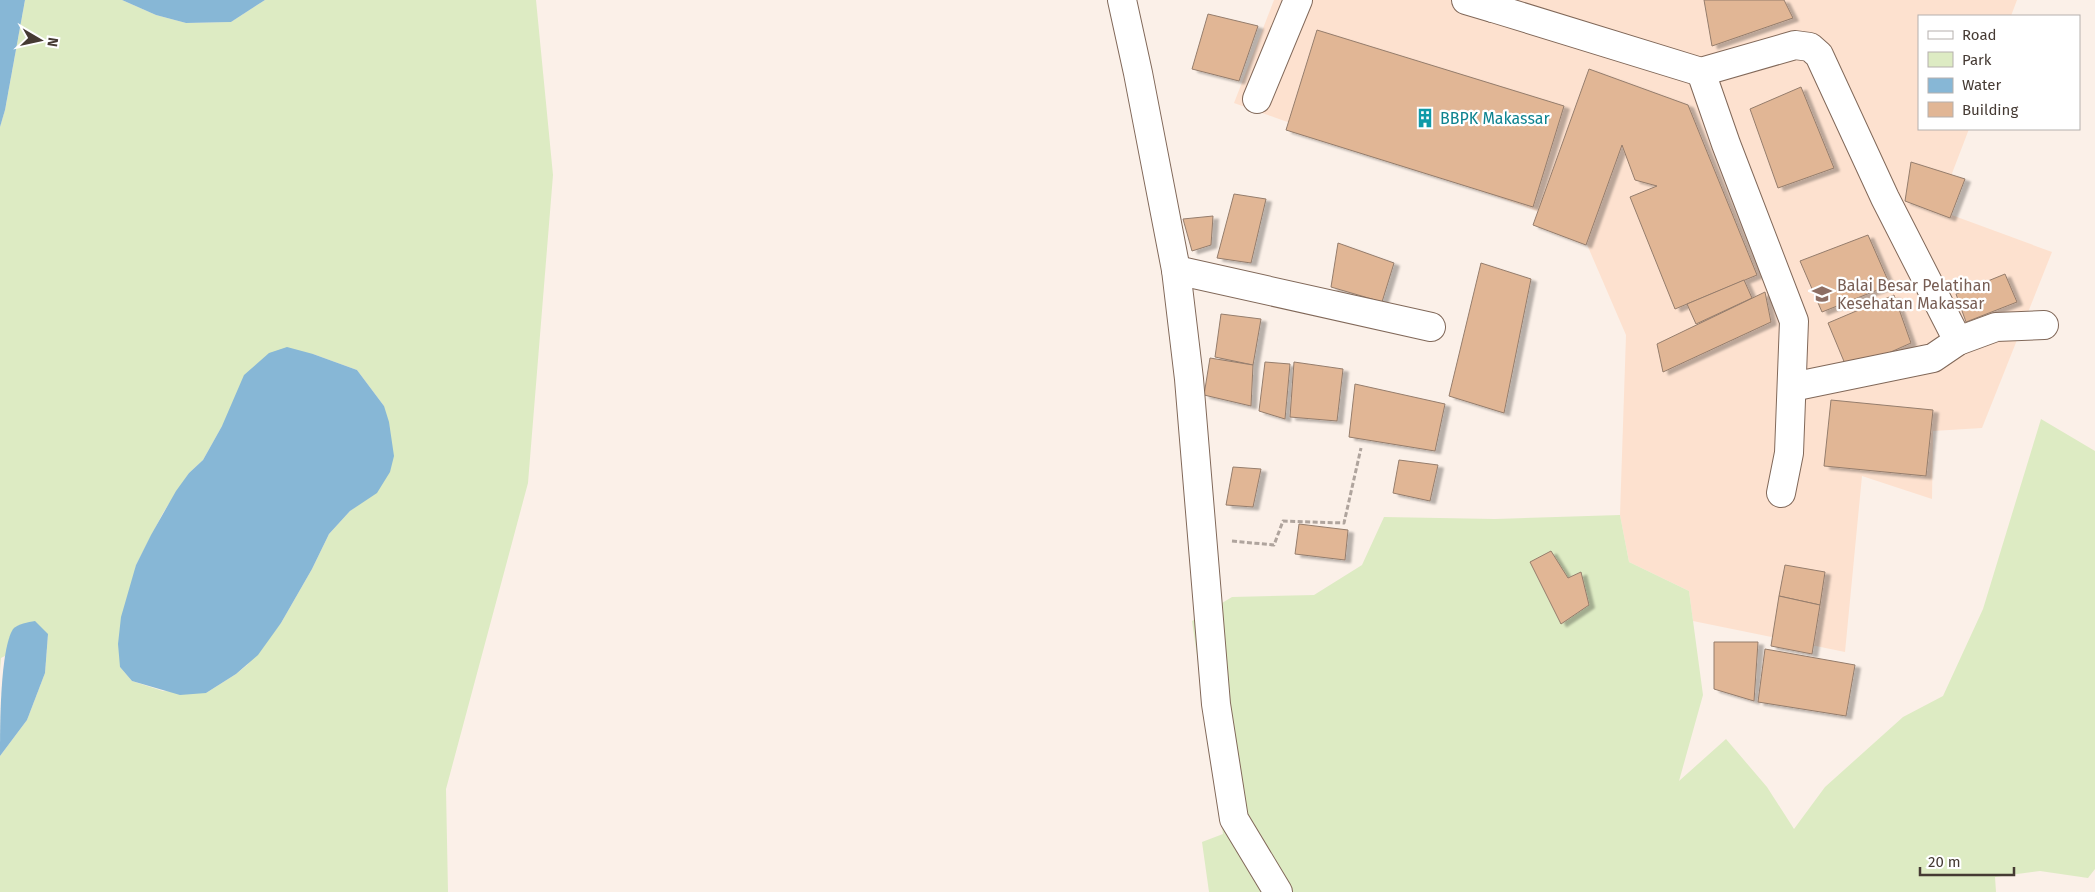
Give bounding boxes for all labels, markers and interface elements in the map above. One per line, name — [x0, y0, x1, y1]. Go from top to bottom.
north arrow — [15, 15, 65, 65]
legend — [1918, 15, 2080, 130]
text: Road — [1962, 26, 1997, 44]
text: N — [43, 36, 61, 48]
text: Park — [1962, 51, 1992, 69]
text: Water — [1962, 76, 2001, 94]
text: Building — [1962, 101, 2018, 119]
building icon: BBPK Makassar — [1414, 107, 1436, 129]
place label: BBPK Makassar — [1440, 109, 1550, 128]
place label: Balai Besar Pelatihan Kesehatan Makassar — [1837, 276, 1991, 313]
school or university icon: Balai Besar Pelatihan Kesehatan Makassar — [1811, 283, 1833, 305]
scale bar — [1920, 844, 2014, 876]
text: 20 m — [1928, 853, 1961, 871]

